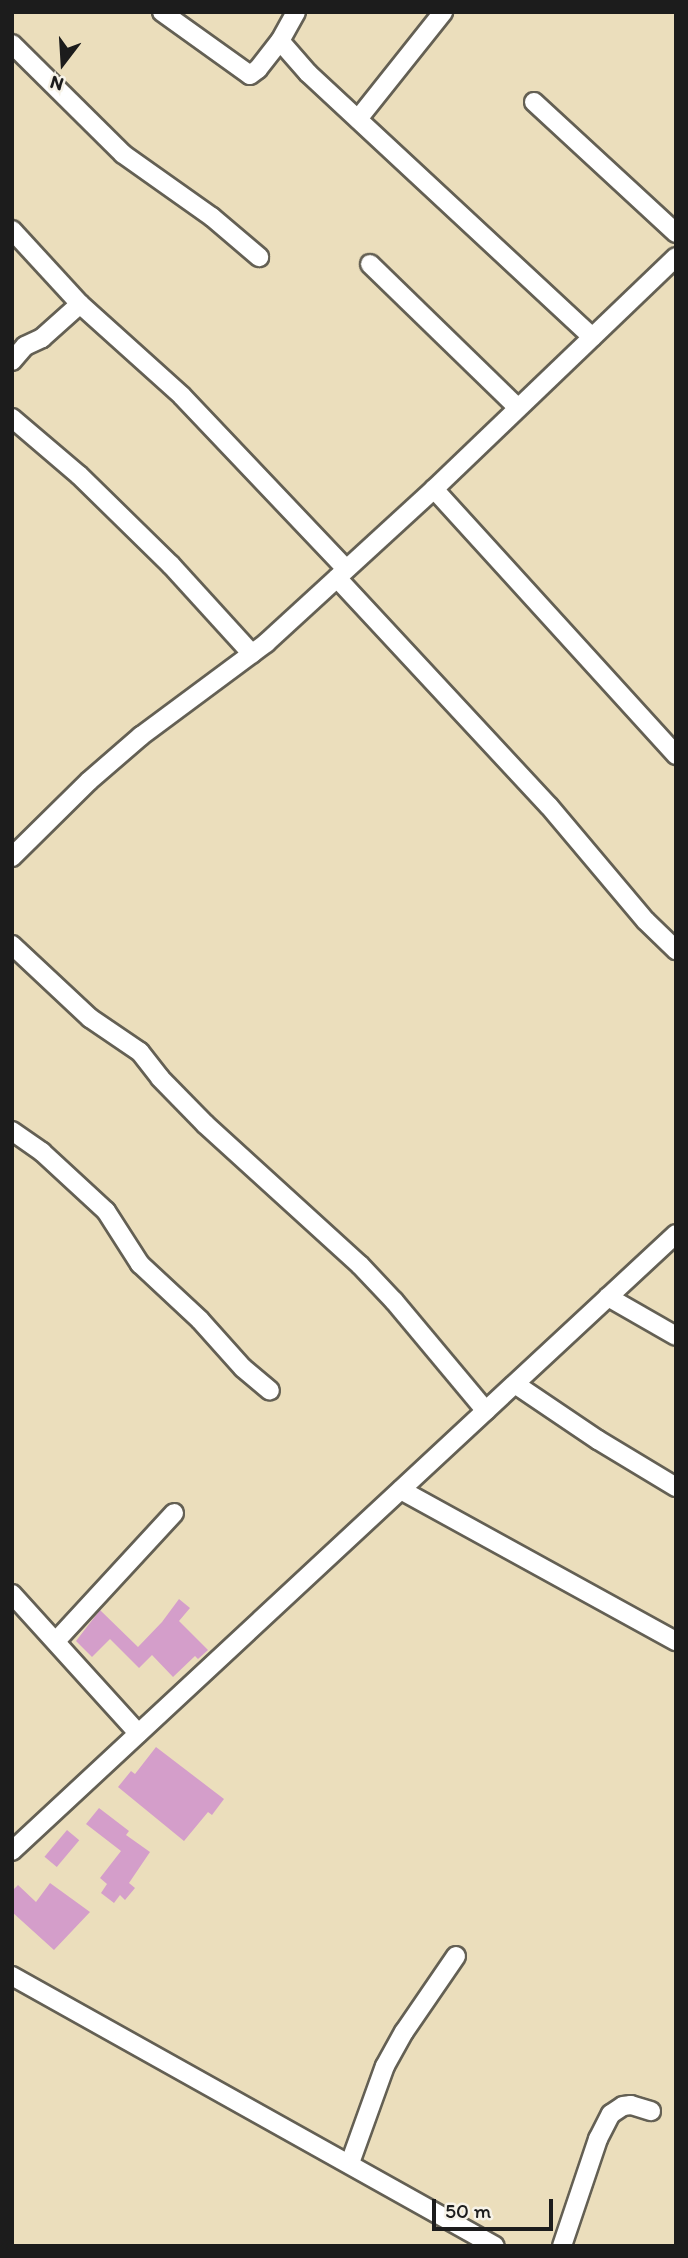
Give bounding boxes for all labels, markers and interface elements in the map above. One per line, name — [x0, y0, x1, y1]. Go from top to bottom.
north arrow — [28, 28, 98, 98]
text: N — [47, 71, 66, 96]
scale bar — [436, 2184, 557, 2228]
text: 50 m — [445, 2198, 491, 2223]

